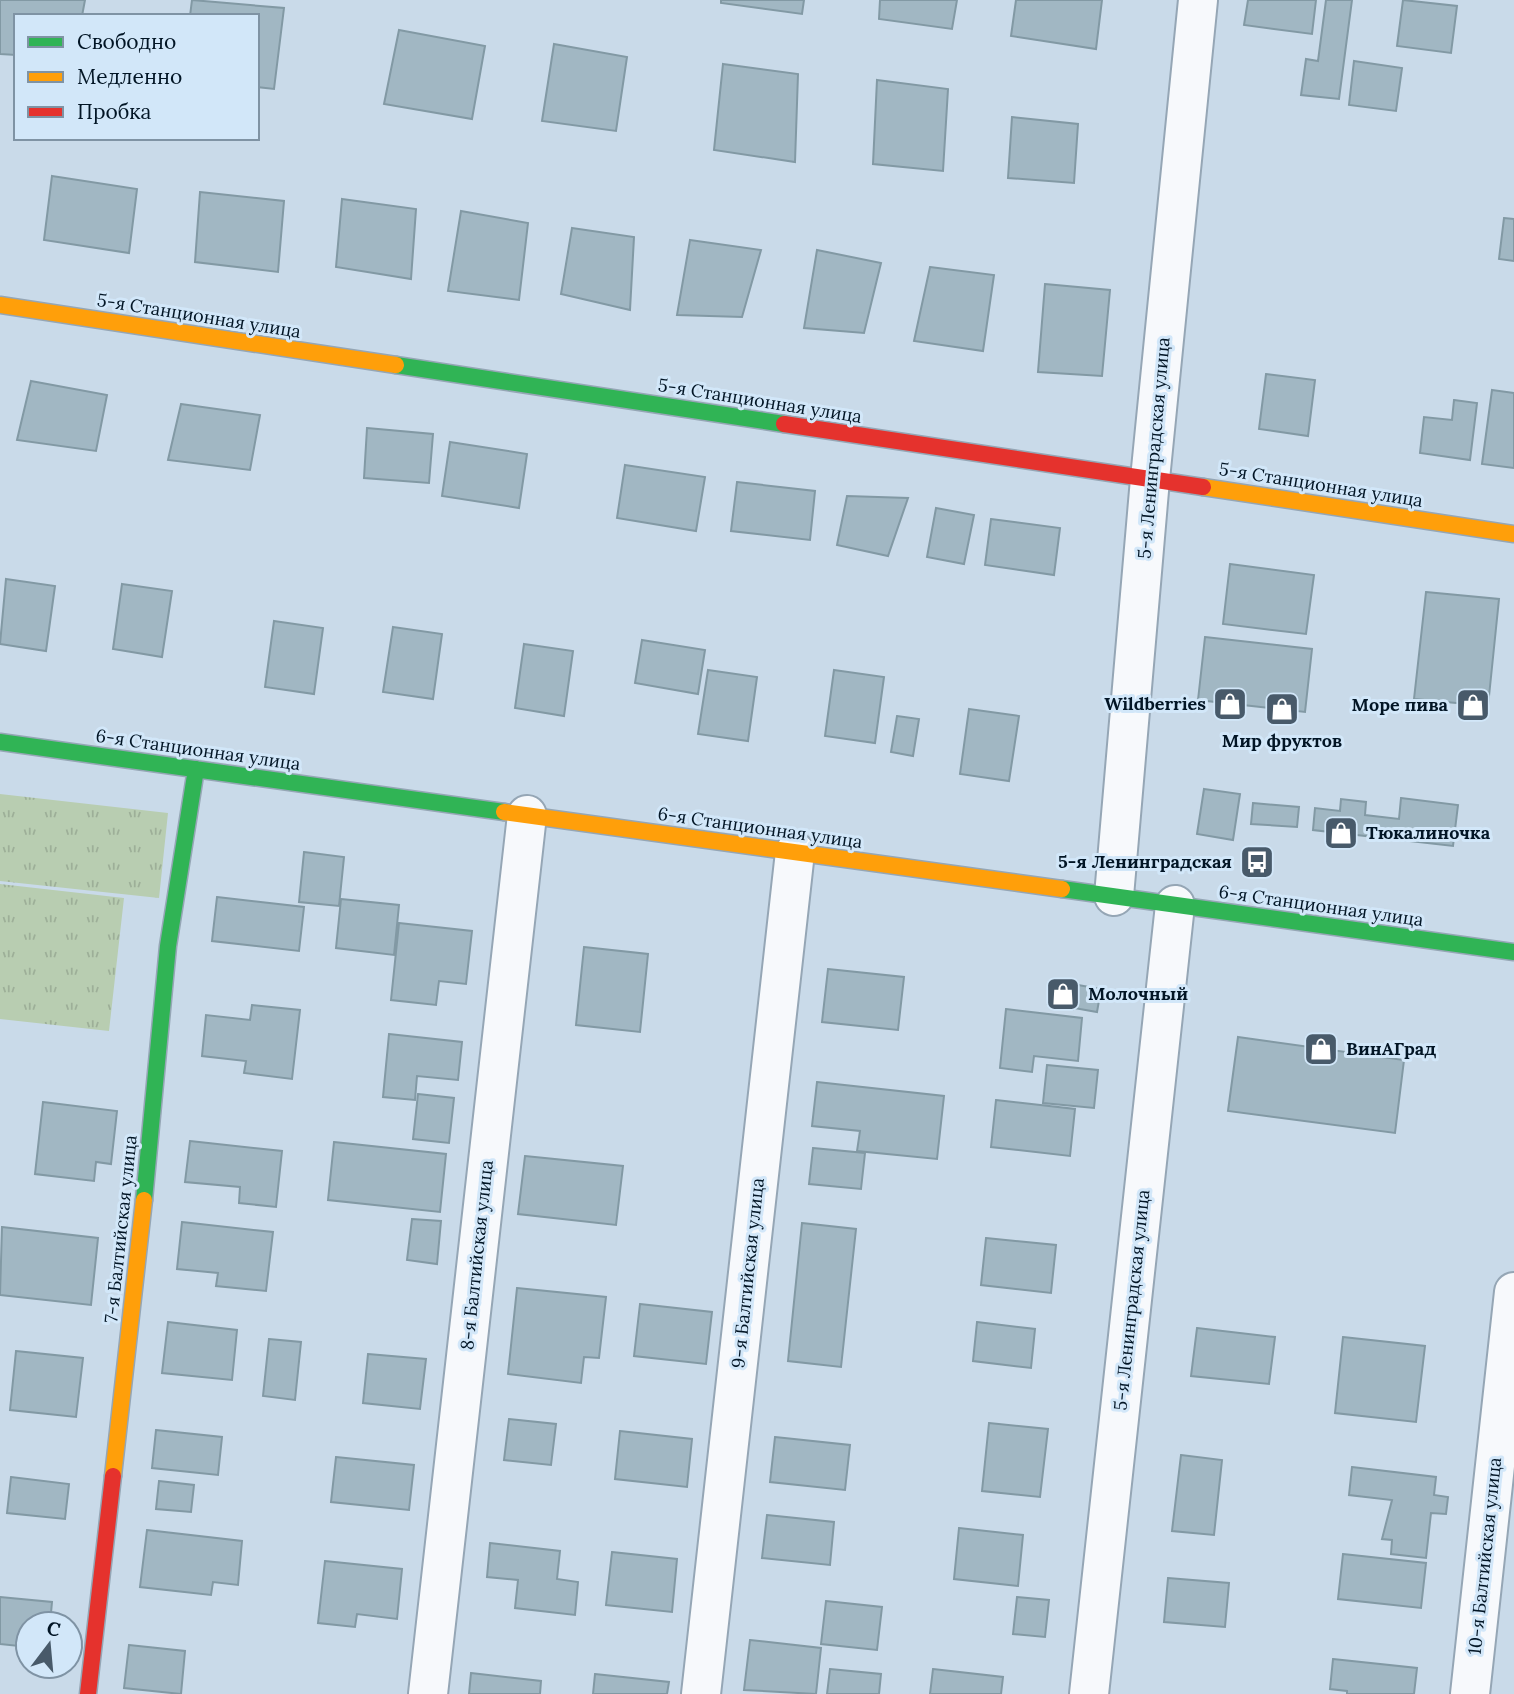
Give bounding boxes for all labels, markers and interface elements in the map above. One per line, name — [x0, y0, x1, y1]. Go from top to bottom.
legend — [14, 14, 259, 140]
text: Свободно — [77, 28, 176, 55]
text: Медленно — [77, 63, 182, 90]
text: Пробка — [77, 98, 152, 125]
street label: 5-я Станционная улица — [96, 288, 303, 343]
street label: 5-я Ленинградская улица — [1132, 336, 1175, 560]
street label: 5-я Станционная улица — [657, 373, 864, 428]
street label: 5-я Станционная улица — [1218, 457, 1425, 512]
shop icon: Wildberries — [1211, 685, 1249, 723]
shop icon: Море пива — [1454, 686, 1492, 724]
shop icon: Мир фруктов — [1263, 690, 1301, 728]
place label: Wildberries — [1104, 692, 1206, 715]
place label: Море пива — [1351, 693, 1449, 716]
street label: 6-я Станционная улица — [94, 724, 302, 775]
place label: Мир фруктов — [1222, 729, 1342, 752]
street label: 6-я Станционная улица — [656, 802, 864, 853]
shop icon: Тюкалиночка — [1322, 814, 1360, 852]
place label: Тюкалиночка — [1366, 821, 1491, 844]
bus stop icon: 5-я Ленинградская — [1238, 843, 1276, 881]
place label: 5-я Ленинградская — [1058, 850, 1232, 873]
street label: 6-я Станционная улица — [1217, 880, 1425, 931]
shop icon: Молочный — [1044, 975, 1082, 1013]
place label: Молочный — [1088, 982, 1188, 1005]
shop icon: ВинАГрад — [1302, 1030, 1340, 1068]
place label: ВинАГрад — [1346, 1037, 1436, 1060]
street label: 7-я Балтийская улица — [99, 1134, 142, 1324]
street label: 8-я Балтийская улица — [455, 1159, 498, 1351]
street label: 9-я Балтийская улица — [726, 1177, 769, 1369]
street label: 5-я Ленинградская улица — [1108, 1188, 1155, 1412]
street label: 10-я Балтийская улица — [1463, 1456, 1506, 1656]
north arrow — [14, 1610, 84, 1680]
text: С — [44, 1615, 63, 1642]

